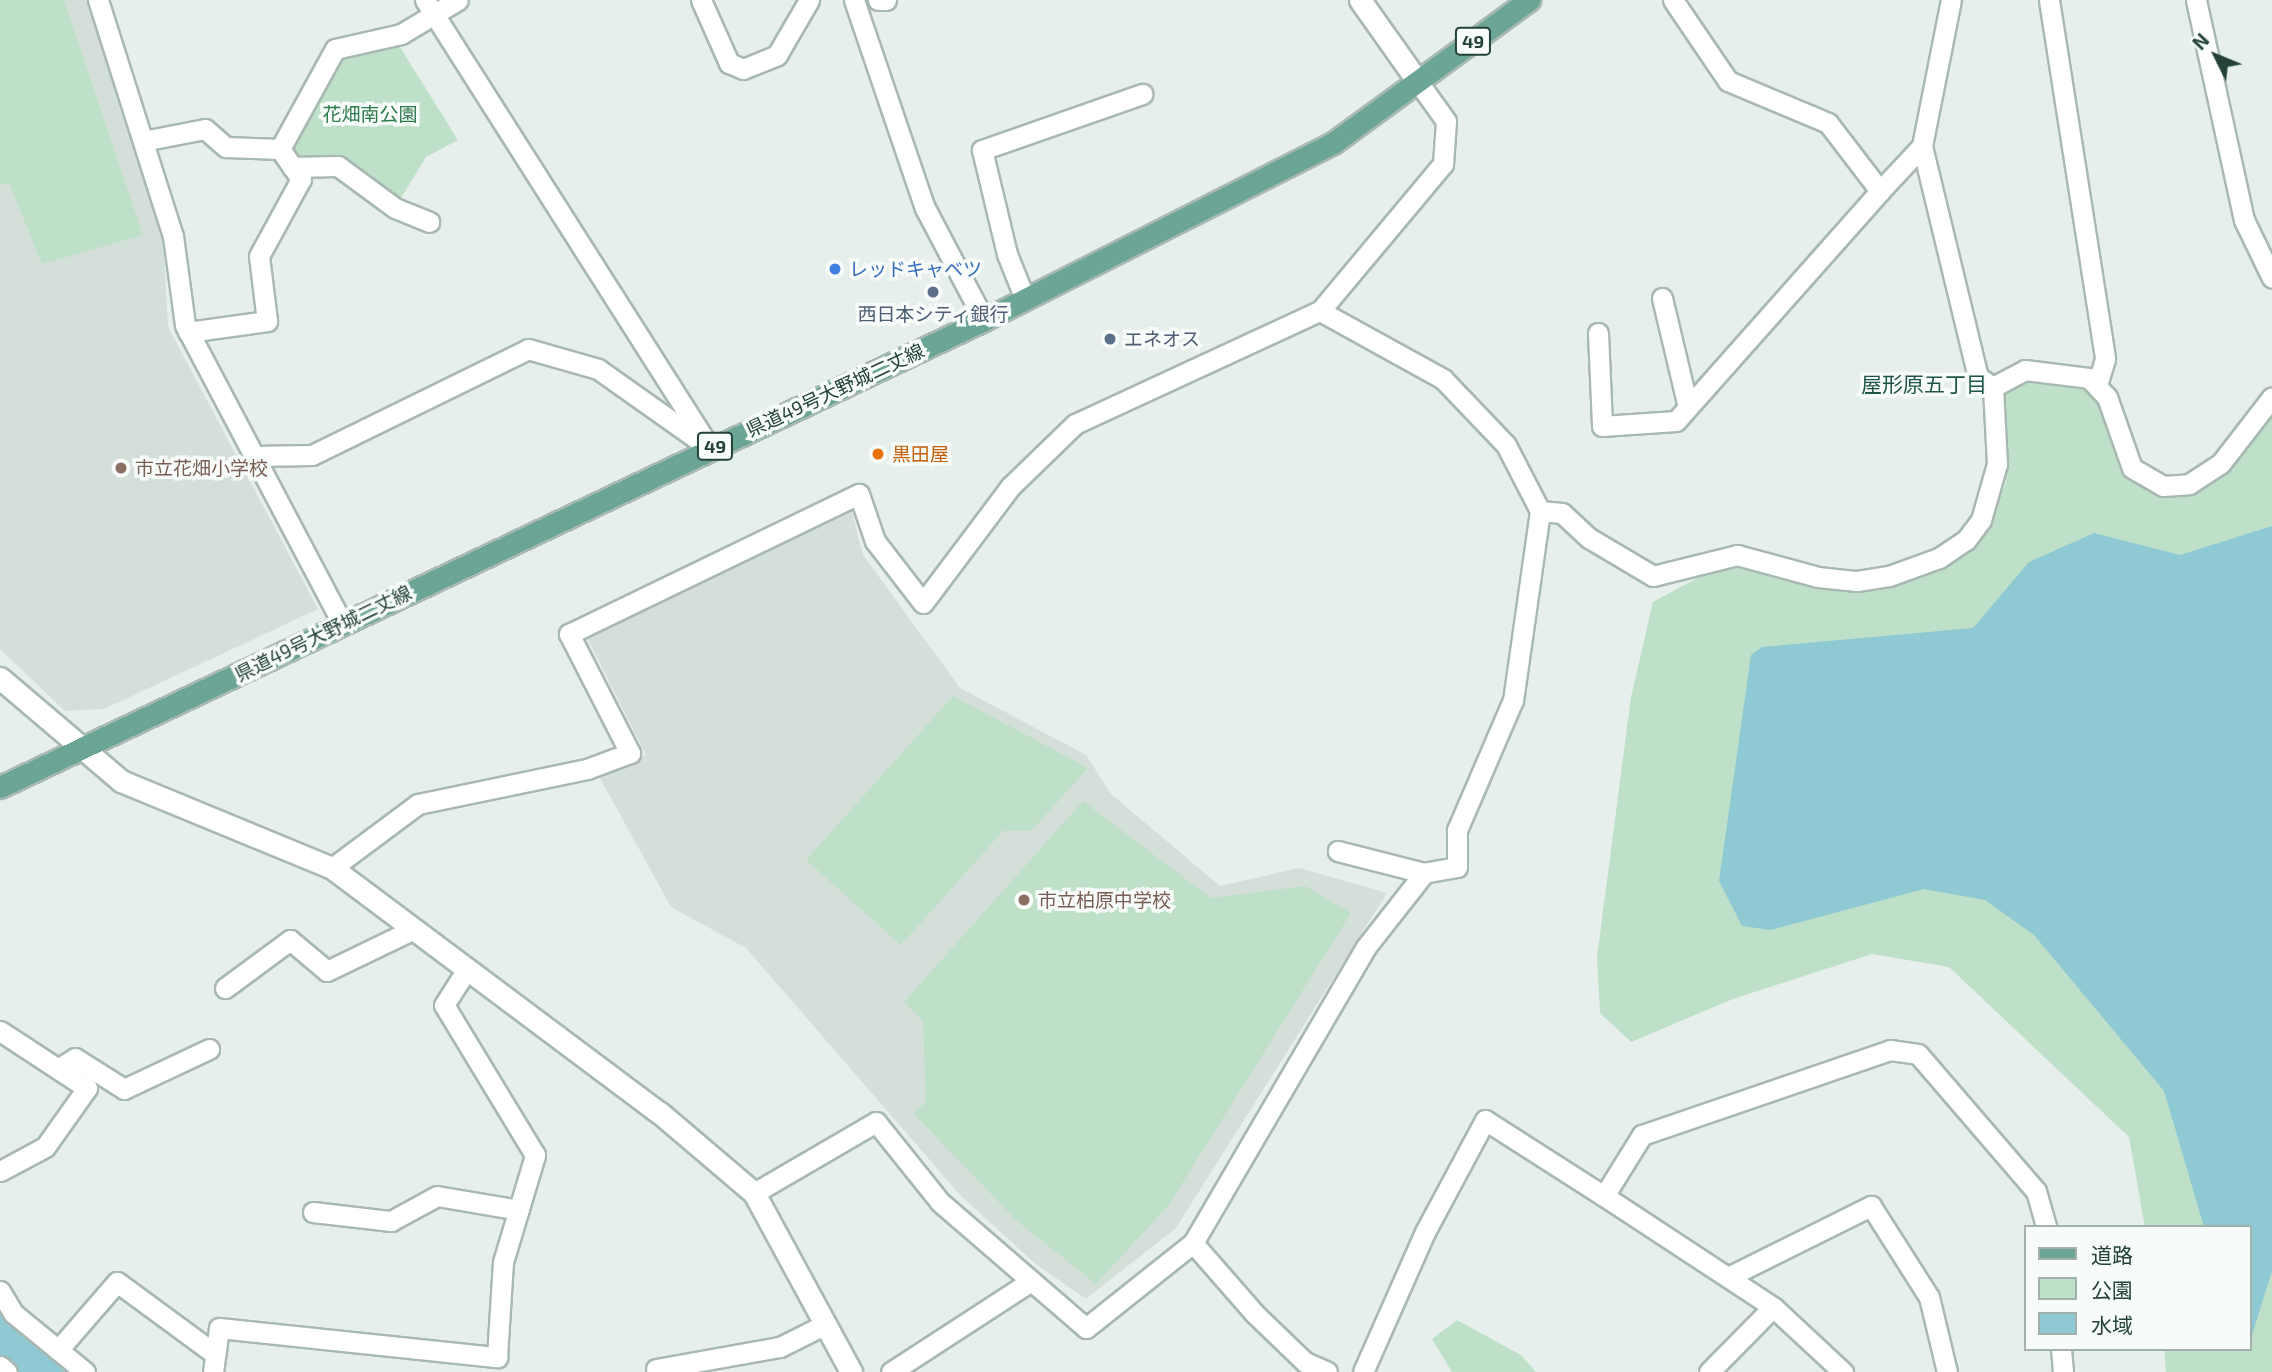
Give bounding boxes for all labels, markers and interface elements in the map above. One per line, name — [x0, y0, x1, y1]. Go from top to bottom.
north arrow — [2181, 21, 2251, 91]
road number: 49 — [1454, 26, 1492, 56]
text: N — [2187, 28, 2213, 54]
park label: 花畑南公園 — [323, 103, 417, 125]
place label: レッドキャベツ — [849, 258, 982, 280]
marker: レッドキャベツ — [827, 261, 843, 277]
marker: 西日本シティ銀行 — [925, 284, 941, 300]
place label: 西日本シティ銀行 — [857, 303, 1009, 325]
place label: エネオス — [1124, 328, 1200, 350]
marker: エネオス — [1102, 331, 1118, 347]
street label: 県道49号大野城二丈線 — [742, 339, 928, 441]
district label: 屋形原五丁目 — [1861, 371, 1987, 397]
road number: 49 — [696, 432, 734, 461]
place label: 黒田屋 — [892, 443, 949, 465]
marker: 黒田屋 — [870, 446, 886, 462]
place label: 市立花畑小学校 — [135, 457, 268, 479]
marker: 市立花畑小学校 — [113, 460, 129, 476]
street label: 県道49号大野城二丈線 — [231, 580, 415, 686]
place label: 市立柏原中学校 — [1038, 889, 1171, 911]
marker: 市立柏原中学校 — [1016, 892, 1032, 908]
legend — [2024, 1225, 2251, 1351]
text: 道路 — [2091, 1242, 2133, 1267]
text: 公園 — [2091, 1277, 2133, 1302]
text: 水域 — [2091, 1312, 2133, 1337]

